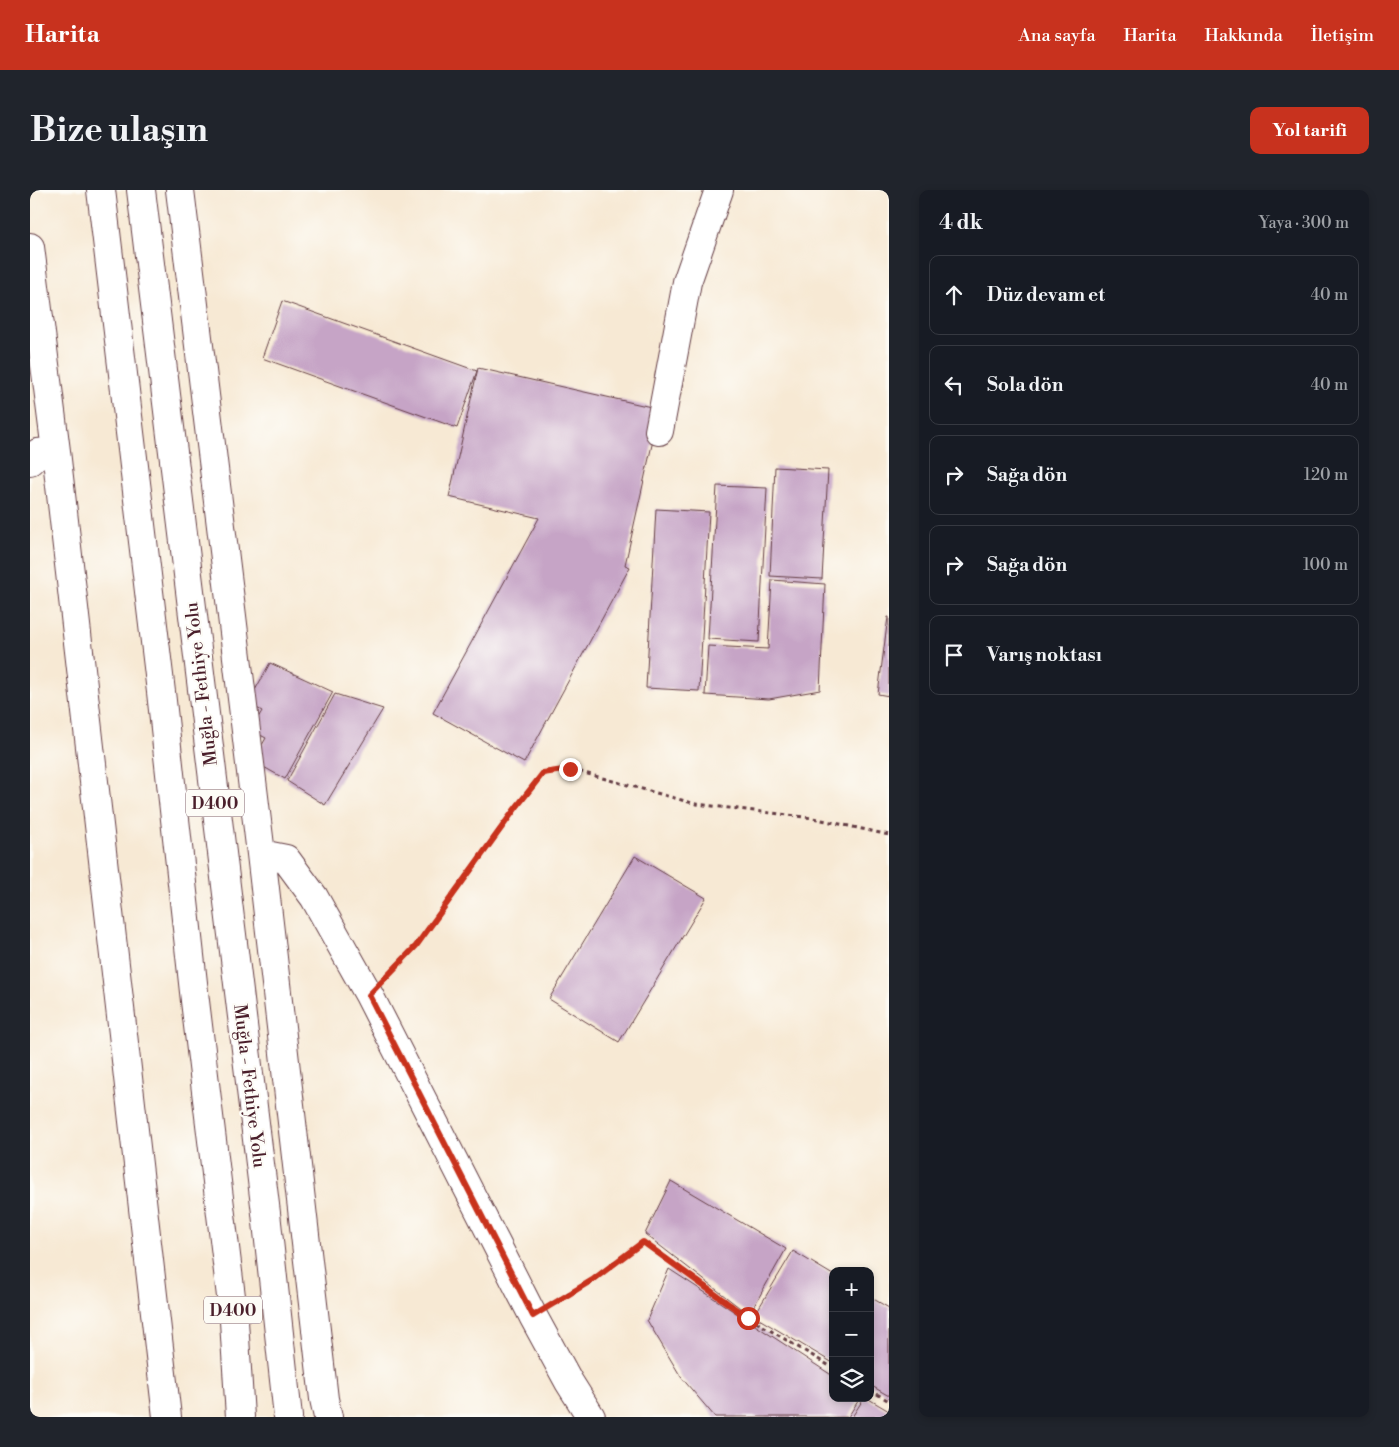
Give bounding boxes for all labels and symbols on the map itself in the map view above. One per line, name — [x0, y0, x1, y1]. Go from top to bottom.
street label: Muğla - Fethiye Yolu — [180, 600, 223, 767]
route end — [559, 758, 582, 781]
road number: D400 — [186, 790, 244, 816]
street label: Muğla - Fethiye Yolu — [228, 1003, 271, 1170]
road number: D400 — [204, 1296, 262, 1324]
route start — [737, 1307, 760, 1330]

